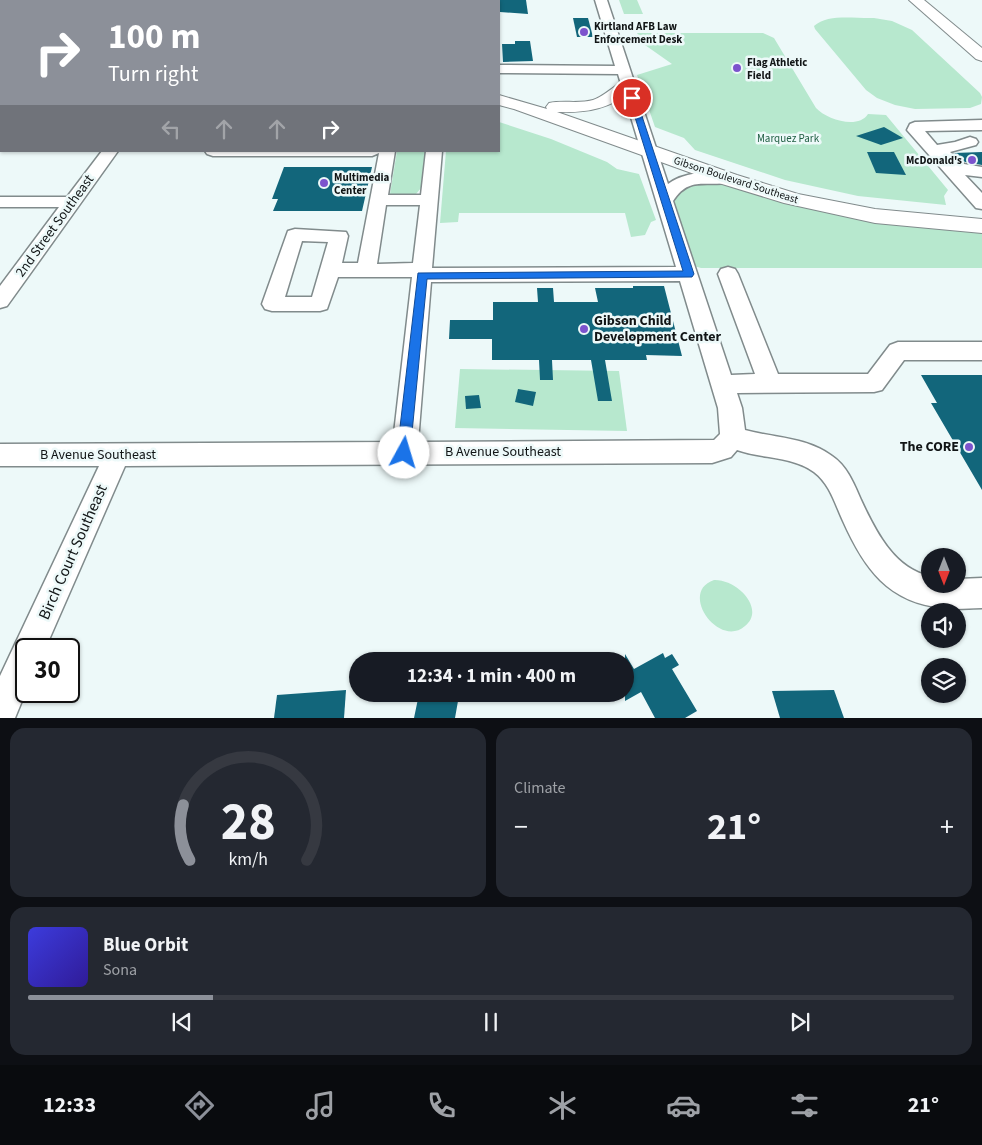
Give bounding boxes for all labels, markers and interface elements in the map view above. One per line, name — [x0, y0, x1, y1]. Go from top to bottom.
text: 100 m — [108, 12, 200, 62]
place label: Kirtland AFB Law Enforcement Desk — [594, 19, 682, 47]
icon: right — [25, 20, 90, 85]
marker: Kirtland AFB Law Enforcement Desk — [578, 26, 590, 38]
place label: Flag Athletic Field — [747, 55, 808, 83]
text: Turn right — [108, 58, 198, 90]
marker: Flag Athletic Field — [731, 62, 743, 74]
pin — [611, 77, 653, 119]
icon: arrive — [618, 84, 646, 112]
icon: left — [157, 115, 185, 143]
icon: ahead — [210, 115, 238, 143]
icon: ahead — [263, 115, 291, 143]
icon: right — [316, 115, 344, 143]
park label: Marquez Park — [757, 131, 820, 146]
street label: Gibson Boulevard Southeast — [672, 153, 800, 207]
place label: McDonald's — [906, 153, 962, 168]
marker: McDonald's — [966, 154, 978, 166]
street label: 2nd Street Southeast — [11, 170, 99, 281]
place label: Multimedia Center — [334, 170, 389, 198]
marker: Multimedia Center — [318, 177, 330, 189]
place label: Gibson Child Development Center — [594, 311, 722, 347]
marker: Gibson Child Development Center — [578, 323, 590, 335]
position arrow — [377, 426, 429, 478]
place label: The CORE — [900, 437, 959, 457]
marker: The CORE — [963, 441, 975, 453]
street label: B Avenue Southeast — [445, 442, 561, 462]
street label: B Avenue Southeast — [40, 445, 156, 465]
street label: Birch Court Southeast — [33, 480, 113, 623]
north arrow — [921, 548, 966, 592]
map controls — [921, 548, 966, 703]
button: sound — [921, 603, 966, 648]
speed limit sign: 30 — [15, 638, 80, 703]
button: layers — [921, 658, 966, 703]
text: 12:34 · 1 min · 400 m — [407, 663, 576, 690]
text: Climate — [514, 777, 565, 799]
text: 28 — [221, 786, 275, 860]
text: 21° — [707, 800, 761, 854]
text: − — [514, 807, 528, 847]
text: + — [940, 807, 954, 847]
text: km/h — [228, 847, 268, 872]
text: Blue Orbit — [103, 932, 188, 959]
text: Sona — [103, 959, 137, 981]
icon: previous — [168, 1008, 196, 1036]
icon: pause — [477, 1008, 505, 1036]
icon: next — [786, 1008, 814, 1036]
icon: directions — [182, 1088, 217, 1123]
icon: music — [303, 1088, 338, 1123]
icon: phone — [424, 1088, 459, 1123]
icon: climate — [545, 1088, 580, 1123]
icon: car — [666, 1088, 701, 1123]
icon: filters — [787, 1088, 822, 1123]
text: 12:33 — [43, 1089, 96, 1121]
text: 21° — [908, 1089, 939, 1121]

